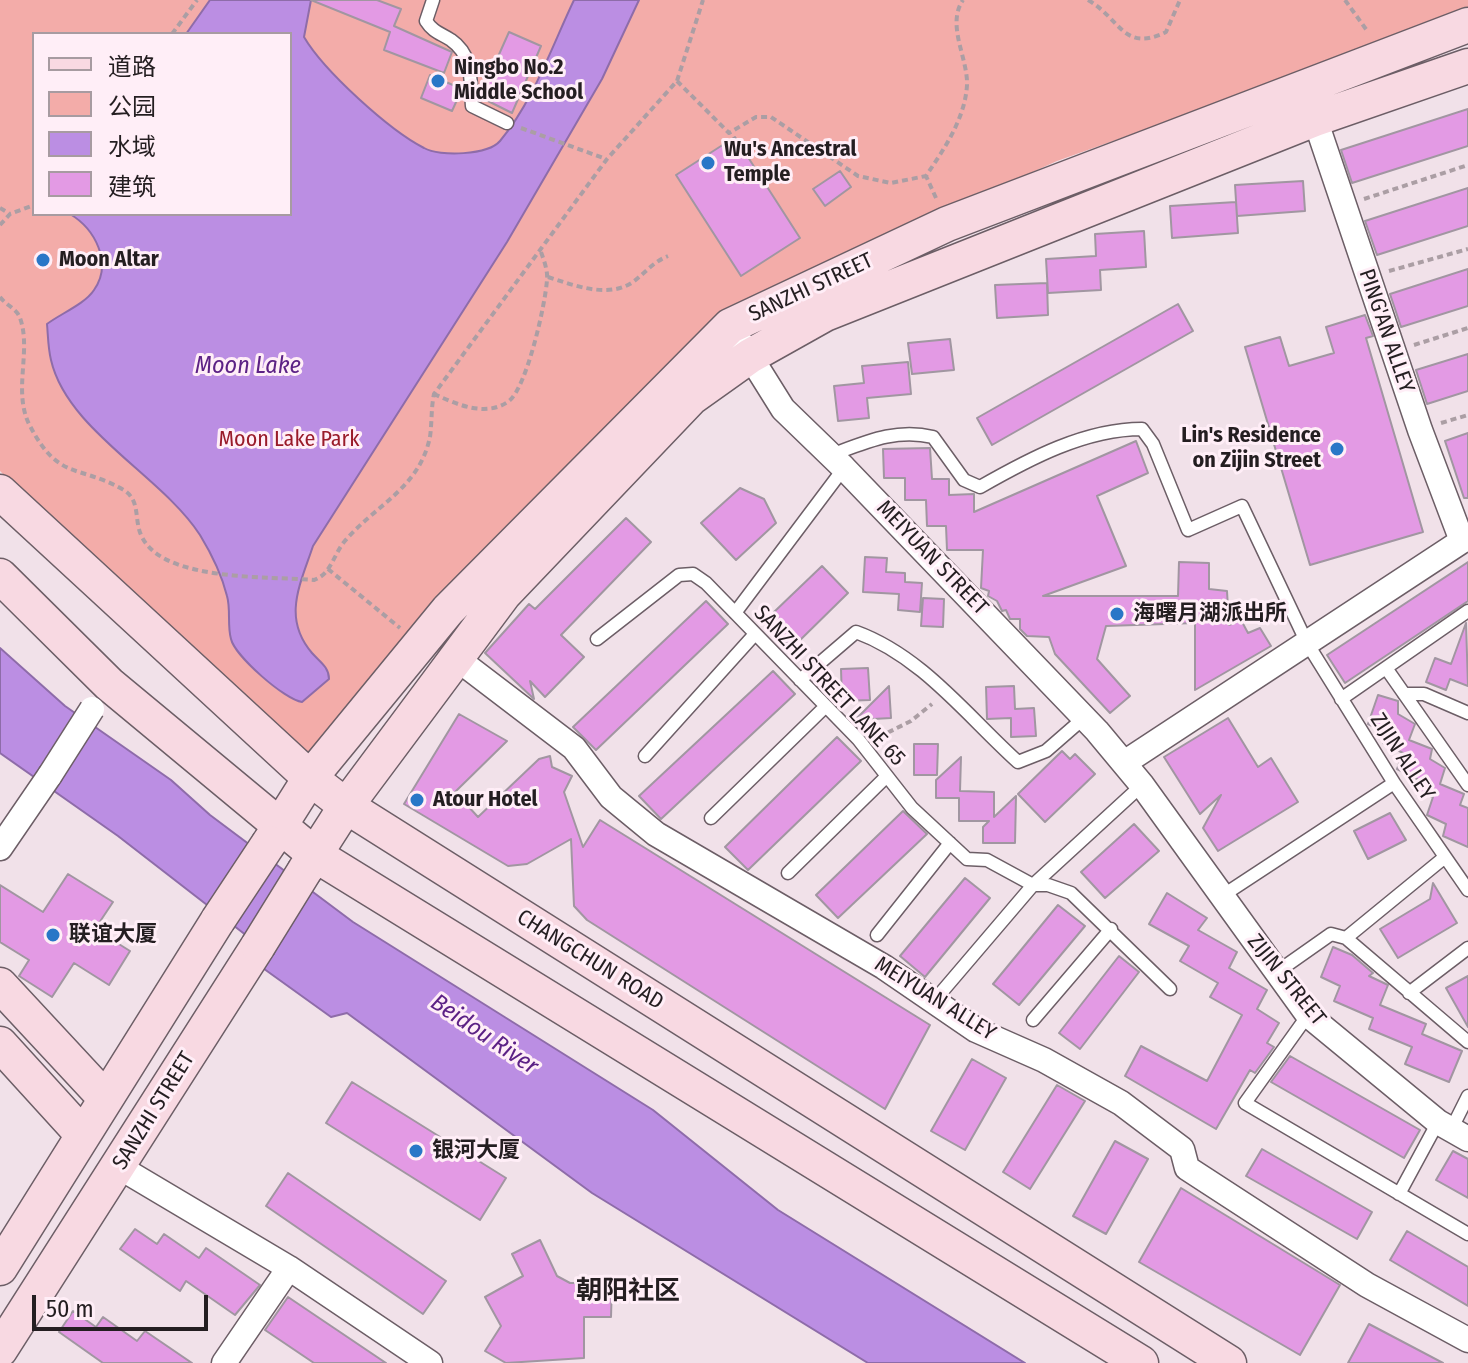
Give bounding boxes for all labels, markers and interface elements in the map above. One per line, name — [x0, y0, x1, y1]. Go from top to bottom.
legend — [32, 32, 292, 216]
text: 道路 — [108, 53, 156, 81]
place label: Ningbo No.2 Middle School — [454, 55, 583, 106]
marker: Ningbo No.2 Middle School — [429, 72, 447, 90]
text: 公园 — [108, 93, 156, 121]
text: 水域 — [108, 133, 156, 161]
place label: Wu's Ancestral Temple — [724, 137, 856, 188]
marker: Wu's Ancestral Temple — [699, 154, 717, 172]
text: 建筑 — [108, 173, 156, 201]
place label: Moon Altar — [59, 247, 159, 273]
street label: SANZHI STREET — [745, 248, 877, 328]
marker: Moon Altar — [34, 251, 52, 269]
street label: PING'AN ALLEY — [1353, 266, 1419, 396]
water label: Moon Lake — [195, 352, 301, 380]
place label: Lin's Residence on Zijin Street — [1181, 423, 1321, 474]
park label: Moon Lake Park — [218, 427, 360, 453]
marker: Lin's Residence on Zijin Street — [1328, 440, 1346, 458]
street label: MEIYUAN STREET — [871, 495, 993, 621]
street label: SANZHI STREET LANE 65 — [748, 600, 910, 772]
place label: 海曙月湖派出所 — [1133, 601, 1287, 627]
marker: 海曙月湖派出所 — [1108, 605, 1126, 623]
street label: ZIJIN ALLEY — [1364, 708, 1440, 806]
place label: Atour Hotel — [433, 787, 538, 813]
marker: Atour Hotel — [408, 791, 426, 809]
street label: CHANGCHUN ROAD — [512, 904, 668, 1016]
place label: 联谊大厦 — [69, 922, 157, 948]
marker: 联谊大厦 — [44, 926, 62, 944]
street label: ZIJIN STREET — [1241, 929, 1331, 1031]
street label: MEIYUAN ALLEY — [870, 951, 1000, 1047]
water label: Beidou River — [425, 989, 543, 1081]
street label: SANZHI STREET — [107, 1047, 201, 1175]
place label: 银河大厦 — [432, 1138, 520, 1164]
marker: 银河大厦 — [407, 1142, 425, 1160]
district label: 朝阳社区 — [576, 1276, 680, 1308]
scale bar — [36, 1279, 212, 1329]
text: 50 m — [46, 1295, 94, 1323]

